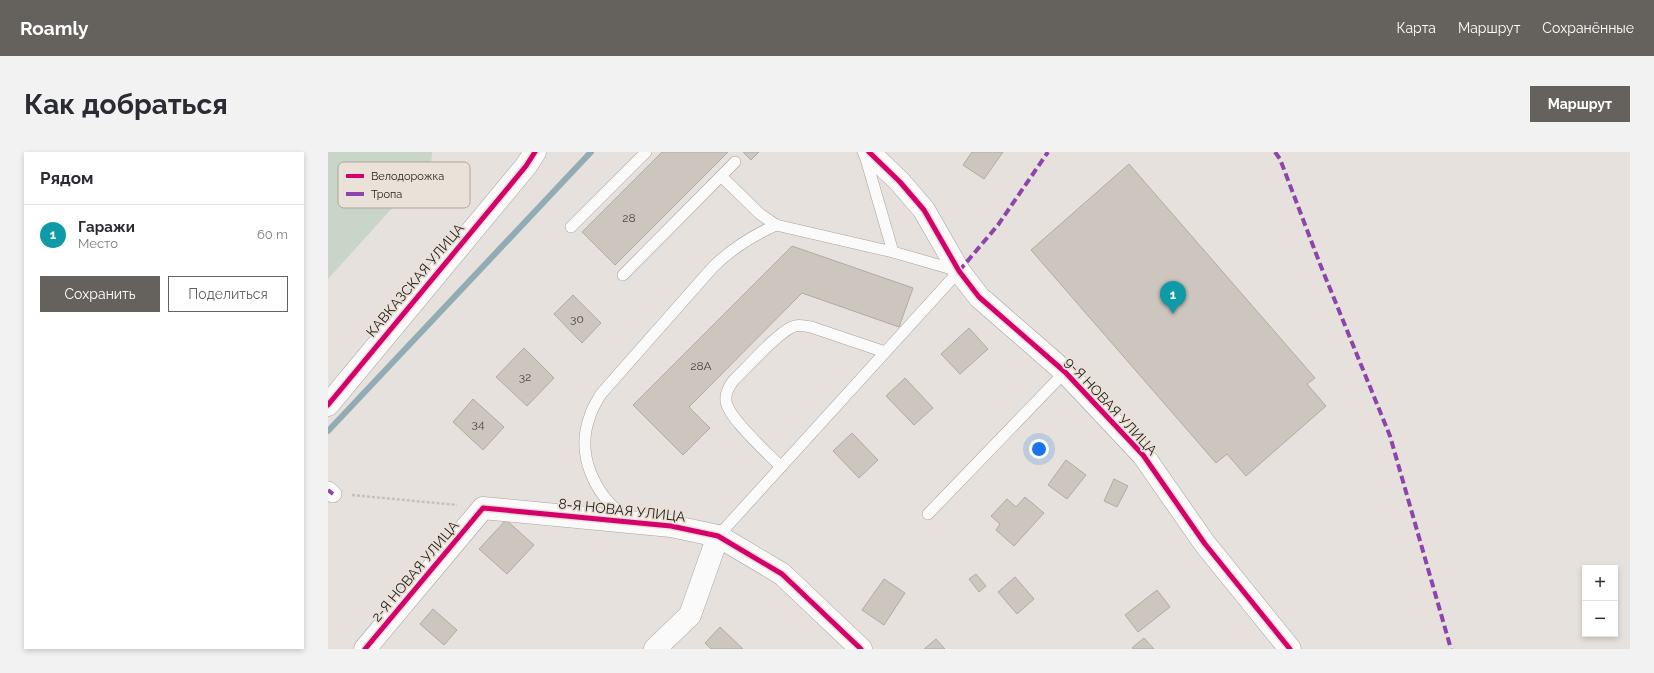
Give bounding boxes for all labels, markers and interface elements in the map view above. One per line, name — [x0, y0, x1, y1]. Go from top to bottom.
text: Roamly — [20, 17, 88, 39]
text: Карта — [1397, 20, 1436, 36]
text: Маршрут — [1458, 20, 1520, 36]
text: Сохранённые — [1542, 20, 1634, 36]
button: Маршрут — [1530, 86, 1630, 122]
text: Как добраться — [24, 88, 228, 121]
legend — [338, 162, 470, 208]
text: Рядом — [40, 168, 93, 188]
text: Велодорожка — [371, 170, 444, 183]
text: Тропа — [371, 188, 402, 201]
house number: 28 — [622, 211, 636, 225]
text: Гаражи — [78, 218, 135, 236]
street label: КАВКАЗСКАЯ УЛИЦА — [363, 220, 467, 340]
text: 1 — [50, 227, 56, 242]
text: 60 m — [257, 227, 288, 242]
text: Место — [78, 236, 118, 251]
button: Сохранить — [40, 276, 160, 312]
button: Поделиться — [168, 276, 288, 312]
pin: 1 — [1160, 281, 1186, 314]
house number: 30 — [570, 312, 584, 326]
street label: 9-Я НОВАЯ УЛИЦА — [1062, 354, 1161, 459]
house number: 28А — [690, 359, 712, 373]
house number: 32 — [519, 370, 531, 384]
house number: 34 — [472, 417, 485, 431]
your location — [1029, 439, 1049, 459]
street label: 8-Я НОВАЯ УЛИЦА — [558, 495, 687, 525]
street label: 2-Я НОВАЯ УЛИЦА — [368, 517, 462, 625]
map controls — [1582, 565, 1618, 637]
button: + — [1582, 565, 1618, 601]
button: − — [1582, 601, 1618, 637]

